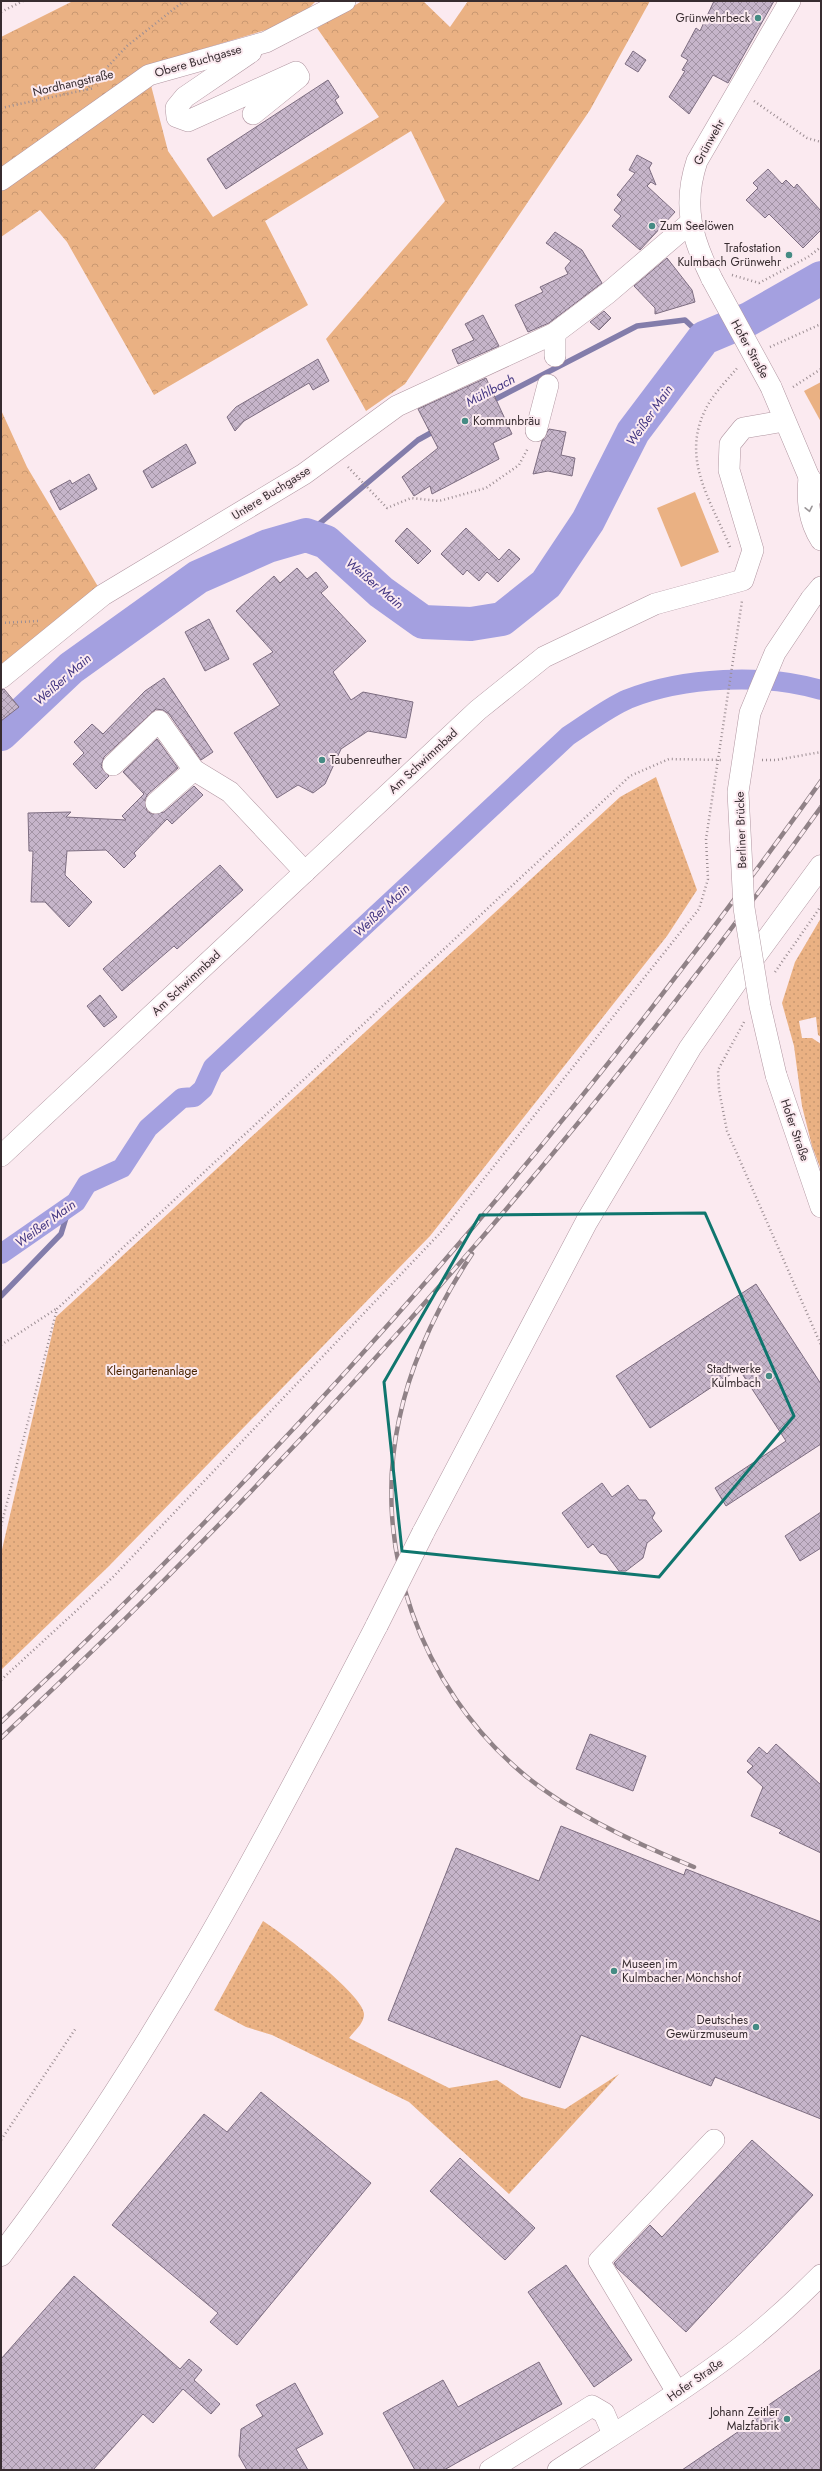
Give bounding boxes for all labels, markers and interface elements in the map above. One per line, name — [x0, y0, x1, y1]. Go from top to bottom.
place label: Grünwehrbeck — [675, 9, 751, 27]
marker: Grünwehrbeck — [753, 13, 763, 23]
street label: Obere Buchgasse — [152, 40, 244, 82]
street label: Nordhangstraße — [31, 65, 115, 101]
street label: Grünwehr — [689, 115, 730, 168]
place label: Zum Seelöwen — [660, 217, 734, 235]
marker: Zum Seelöwen — [647, 221, 657, 231]
place label: Trafostation Kulmbach Grünwehr — [677, 239, 782, 271]
marker: Trafostation Kulmbach Grünwehr — [784, 250, 794, 260]
street label: Hofer Straße — [726, 316, 774, 382]
water label: Mühlbach — [462, 369, 519, 411]
water label: Weißer Main — [621, 381, 678, 450]
place label: Kommunbräu — [473, 412, 540, 430]
marker: Kommunbräu — [460, 416, 470, 426]
street label: Untere Buchgasse — [228, 461, 314, 525]
one-way arrow — [805, 506, 813, 513]
water label: Weißer Main — [342, 553, 408, 614]
water label: Weißer Main — [29, 649, 95, 710]
street label: Am Schwimmbad — [384, 724, 462, 798]
place label: Taubenreuther — [330, 751, 403, 769]
marker: Taubenreuther — [317, 755, 327, 765]
street label: Berliner Brücke — [731, 791, 751, 869]
water label: Weißer Main — [349, 879, 414, 941]
street label: Am Schwimmbad — [147, 946, 225, 1020]
street label: Hofer Straße — [776, 1096, 814, 1164]
water label: Weißer Main — [11, 1195, 80, 1252]
place label: Stadtwerke Kulmbach — [706, 1360, 761, 1392]
park label: Kleingartenanlage — [107, 1362, 197, 1380]
marker: Stadtwerke Kulmbach — [764, 1371, 774, 1381]
place label: Museen im Kulmbacher Mönchshof — [622, 1955, 742, 1987]
marker: Museen im Kulmbacher Mönchshof — [609, 1966, 619, 1976]
place label: Deutsches Gewürzmuseum — [666, 2011, 748, 2043]
marker: Deutsches Gewürzmuseum — [751, 2022, 761, 2032]
street label: Hofer Straße — [663, 2354, 727, 2406]
place label: Johann Zeitler Malzfabrik — [708, 2403, 780, 2435]
marker: Johann Zeitler Malzfabrik — [782, 2414, 792, 2424]

